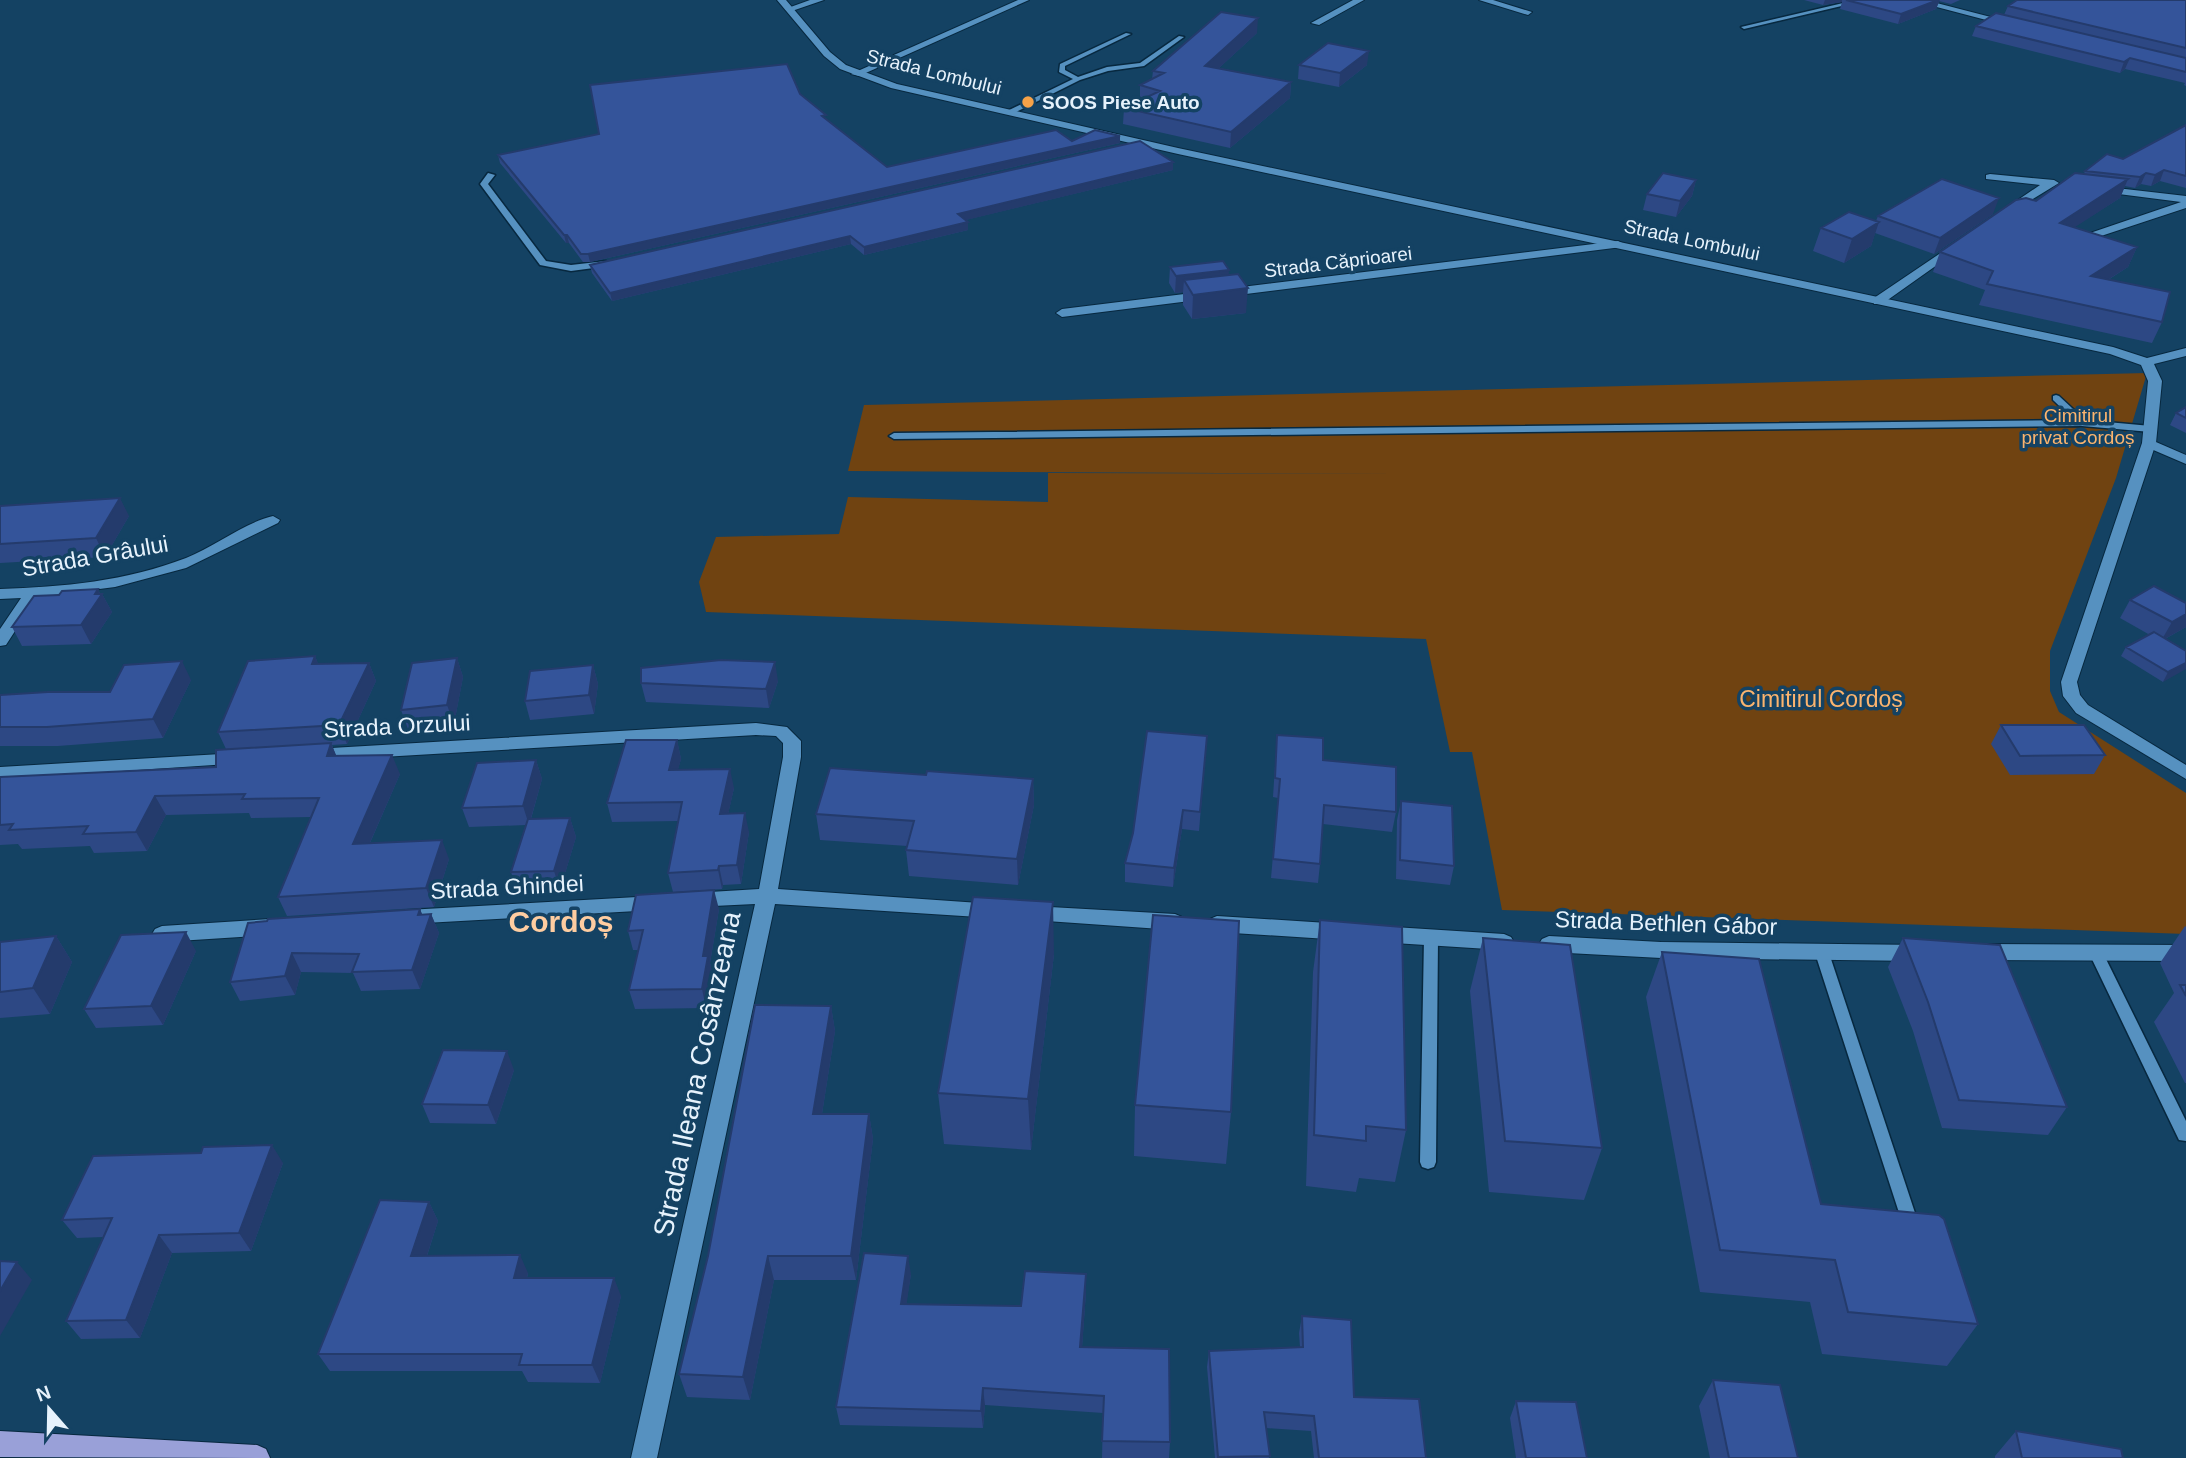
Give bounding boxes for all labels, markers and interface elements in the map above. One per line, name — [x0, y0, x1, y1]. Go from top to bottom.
street label: Strada Lombului — [864, 45, 1004, 99]
place label: SOOS Piese Auto — [1042, 92, 1200, 113]
marker: SOOS Piese Auto — [1020, 94, 1036, 110]
street label: Strada Lombului — [1622, 215, 1762, 265]
street label: Strada Căprioarei — [1263, 243, 1413, 281]
park label: Cimitirul privat Cordoș — [2022, 405, 2135, 448]
street label: Strada Grâului — [20, 530, 170, 582]
park label: Cimitirul Cordoș — [1739, 686, 1903, 712]
street label: Strada Orzului — [323, 709, 471, 743]
street label: Strada Ghindei — [430, 870, 584, 904]
district label: Cordoș — [509, 905, 614, 939]
street label: Strada Bethlen Gábor — [1554, 906, 1778, 940]
street label: Strada Ileana Cosânzeana — [647, 908, 747, 1239]
north arrow — [14, 1374, 84, 1444]
text: N — [33, 1381, 53, 1406]

